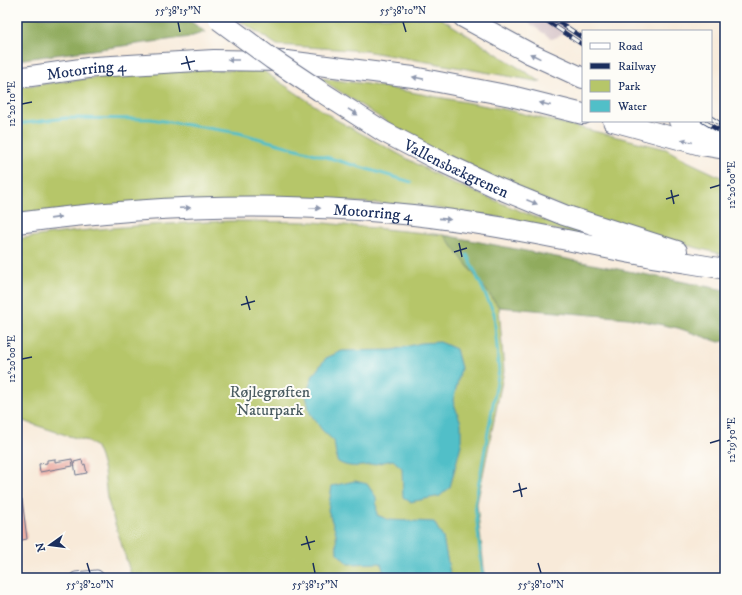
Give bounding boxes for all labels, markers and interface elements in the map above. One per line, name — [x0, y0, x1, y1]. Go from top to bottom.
text: 55°38'15"N — [155, 5, 201, 17]
text: 55°38'10"N — [380, 5, 426, 17]
legend — [582, 30, 712, 122]
text: Road — [618, 39, 643, 54]
one-way arrow — [529, 53, 541, 59]
street label: Motorring 4 — [45, 56, 128, 85]
one-way arrow — [226, 57, 239, 63]
text: Railway — [618, 59, 656, 74]
one-way arrow — [412, 74, 424, 80]
text: Park — [618, 79, 640, 94]
text: 12°20'10"E — [6, 81, 18, 127]
text: Water — [617, 99, 647, 114]
one-way arrow — [539, 101, 551, 107]
one-way arrow — [348, 108, 358, 116]
street label: Vallensbækgrenen — [399, 135, 512, 203]
one-way arrow — [681, 138, 693, 144]
text: 12°20'00"E — [726, 161, 738, 209]
one-way arrow — [526, 199, 538, 205]
street label: Motorring 4 — [333, 200, 415, 226]
one-way arrow — [179, 204, 191, 211]
one-way arrow — [309, 205, 322, 211]
one-way arrow — [50, 215, 62, 221]
one-way arrow — [439, 216, 451, 222]
text: 12°20'00"E — [6, 335, 18, 383]
park label: Røjlegrøften Naturpark — [230, 382, 311, 420]
text: 12°19'50"E — [726, 417, 738, 463]
north arrow — [30, 525, 70, 565]
text: N — [33, 541, 49, 553]
text: 55°38'20"N — [66, 579, 114, 591]
text: 55°38'15"N — [292, 579, 338, 591]
text: 55°38'10"N — [518, 579, 564, 591]

